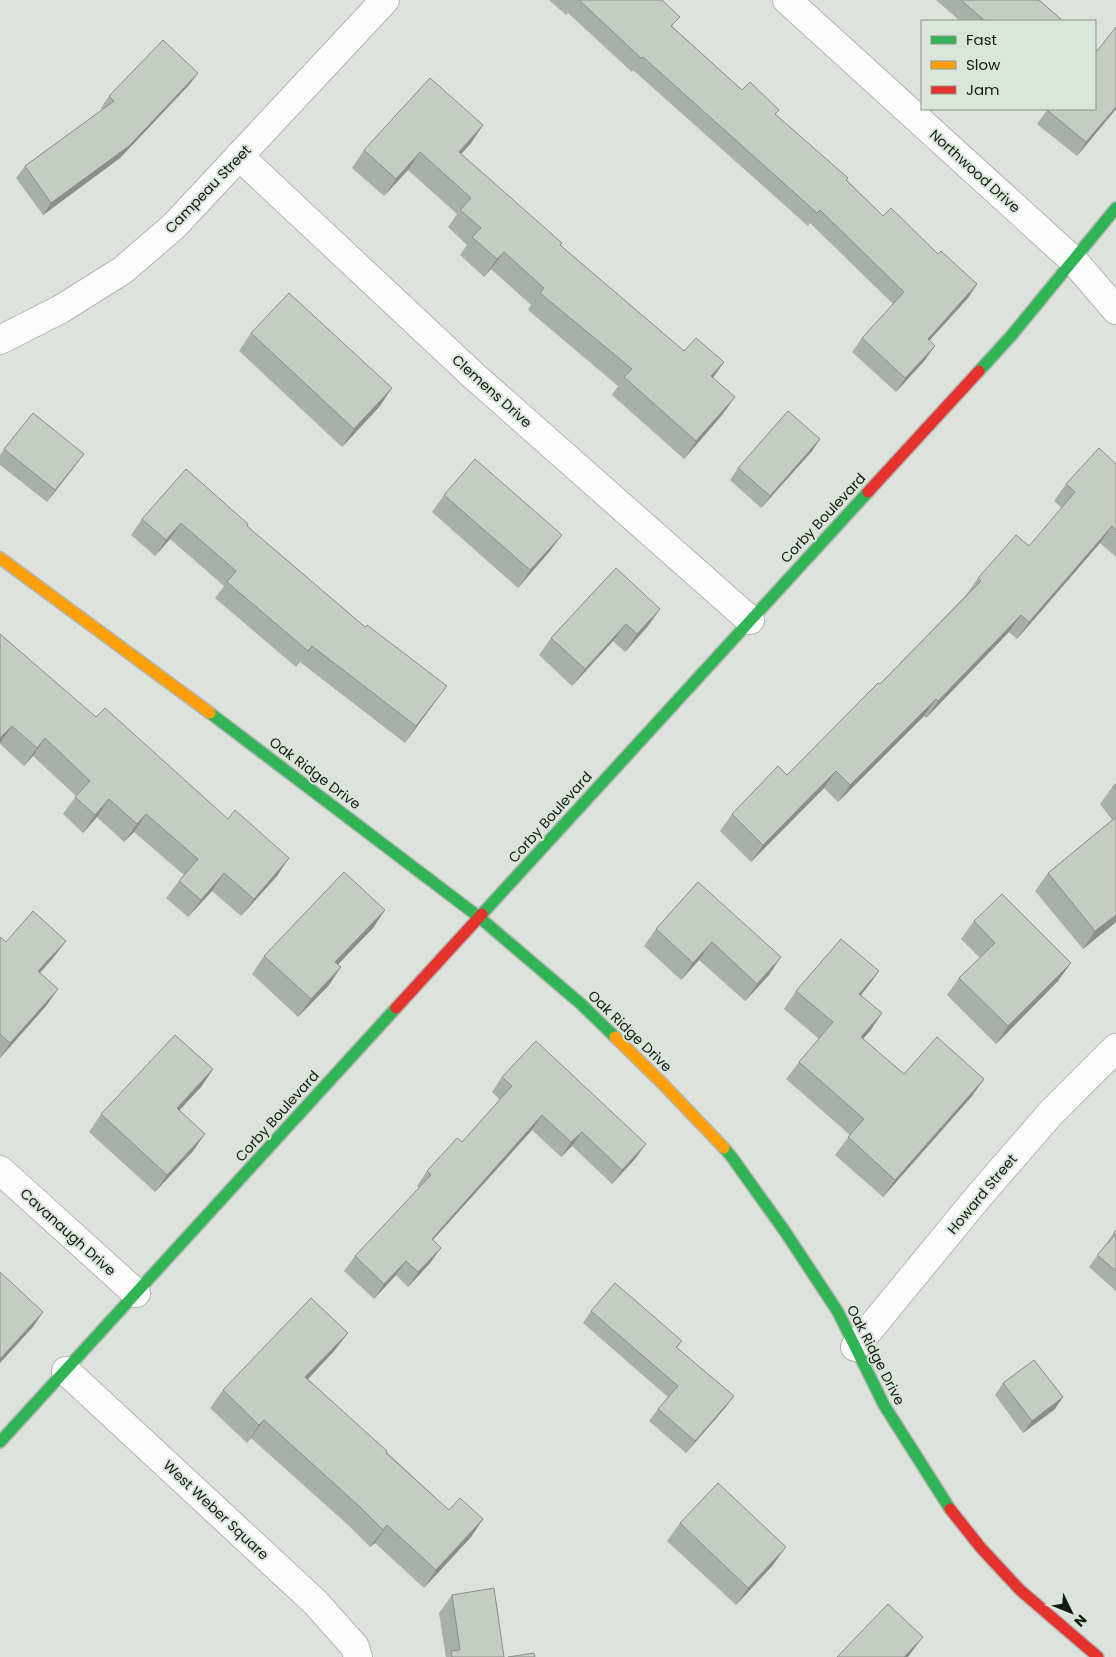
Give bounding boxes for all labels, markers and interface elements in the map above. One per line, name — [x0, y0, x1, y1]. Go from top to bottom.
legend — [921, 20, 1096, 110]
text: Fast — [966, 29, 997, 50]
text: Slow — [966, 54, 1001, 75]
text: Jam — [966, 79, 1000, 100]
street label: Northwood Drive — [925, 125, 1025, 217]
street label: Campeau Street — [161, 140, 255, 238]
street label: Clemens Drive — [448, 350, 537, 432]
street label: Corby Boulevard — [776, 468, 870, 568]
street label: Oak Ridge Drive — [265, 732, 365, 814]
street label: Corby Boulevard — [504, 767, 596, 867]
street label: Oak Ridge Drive — [584, 986, 677, 1077]
street label: Corby Boulevard — [231, 1066, 323, 1166]
street label: Howard Street — [943, 1150, 1021, 1238]
street label: Cavanaugh Drive — [16, 1184, 120, 1281]
street label: Oak Ridge Drive — [842, 1302, 910, 1409]
street label: West Weber Square — [159, 1456, 273, 1565]
north arrow — [1046, 1587, 1096, 1637]
text: N — [1070, 1610, 1091, 1632]

